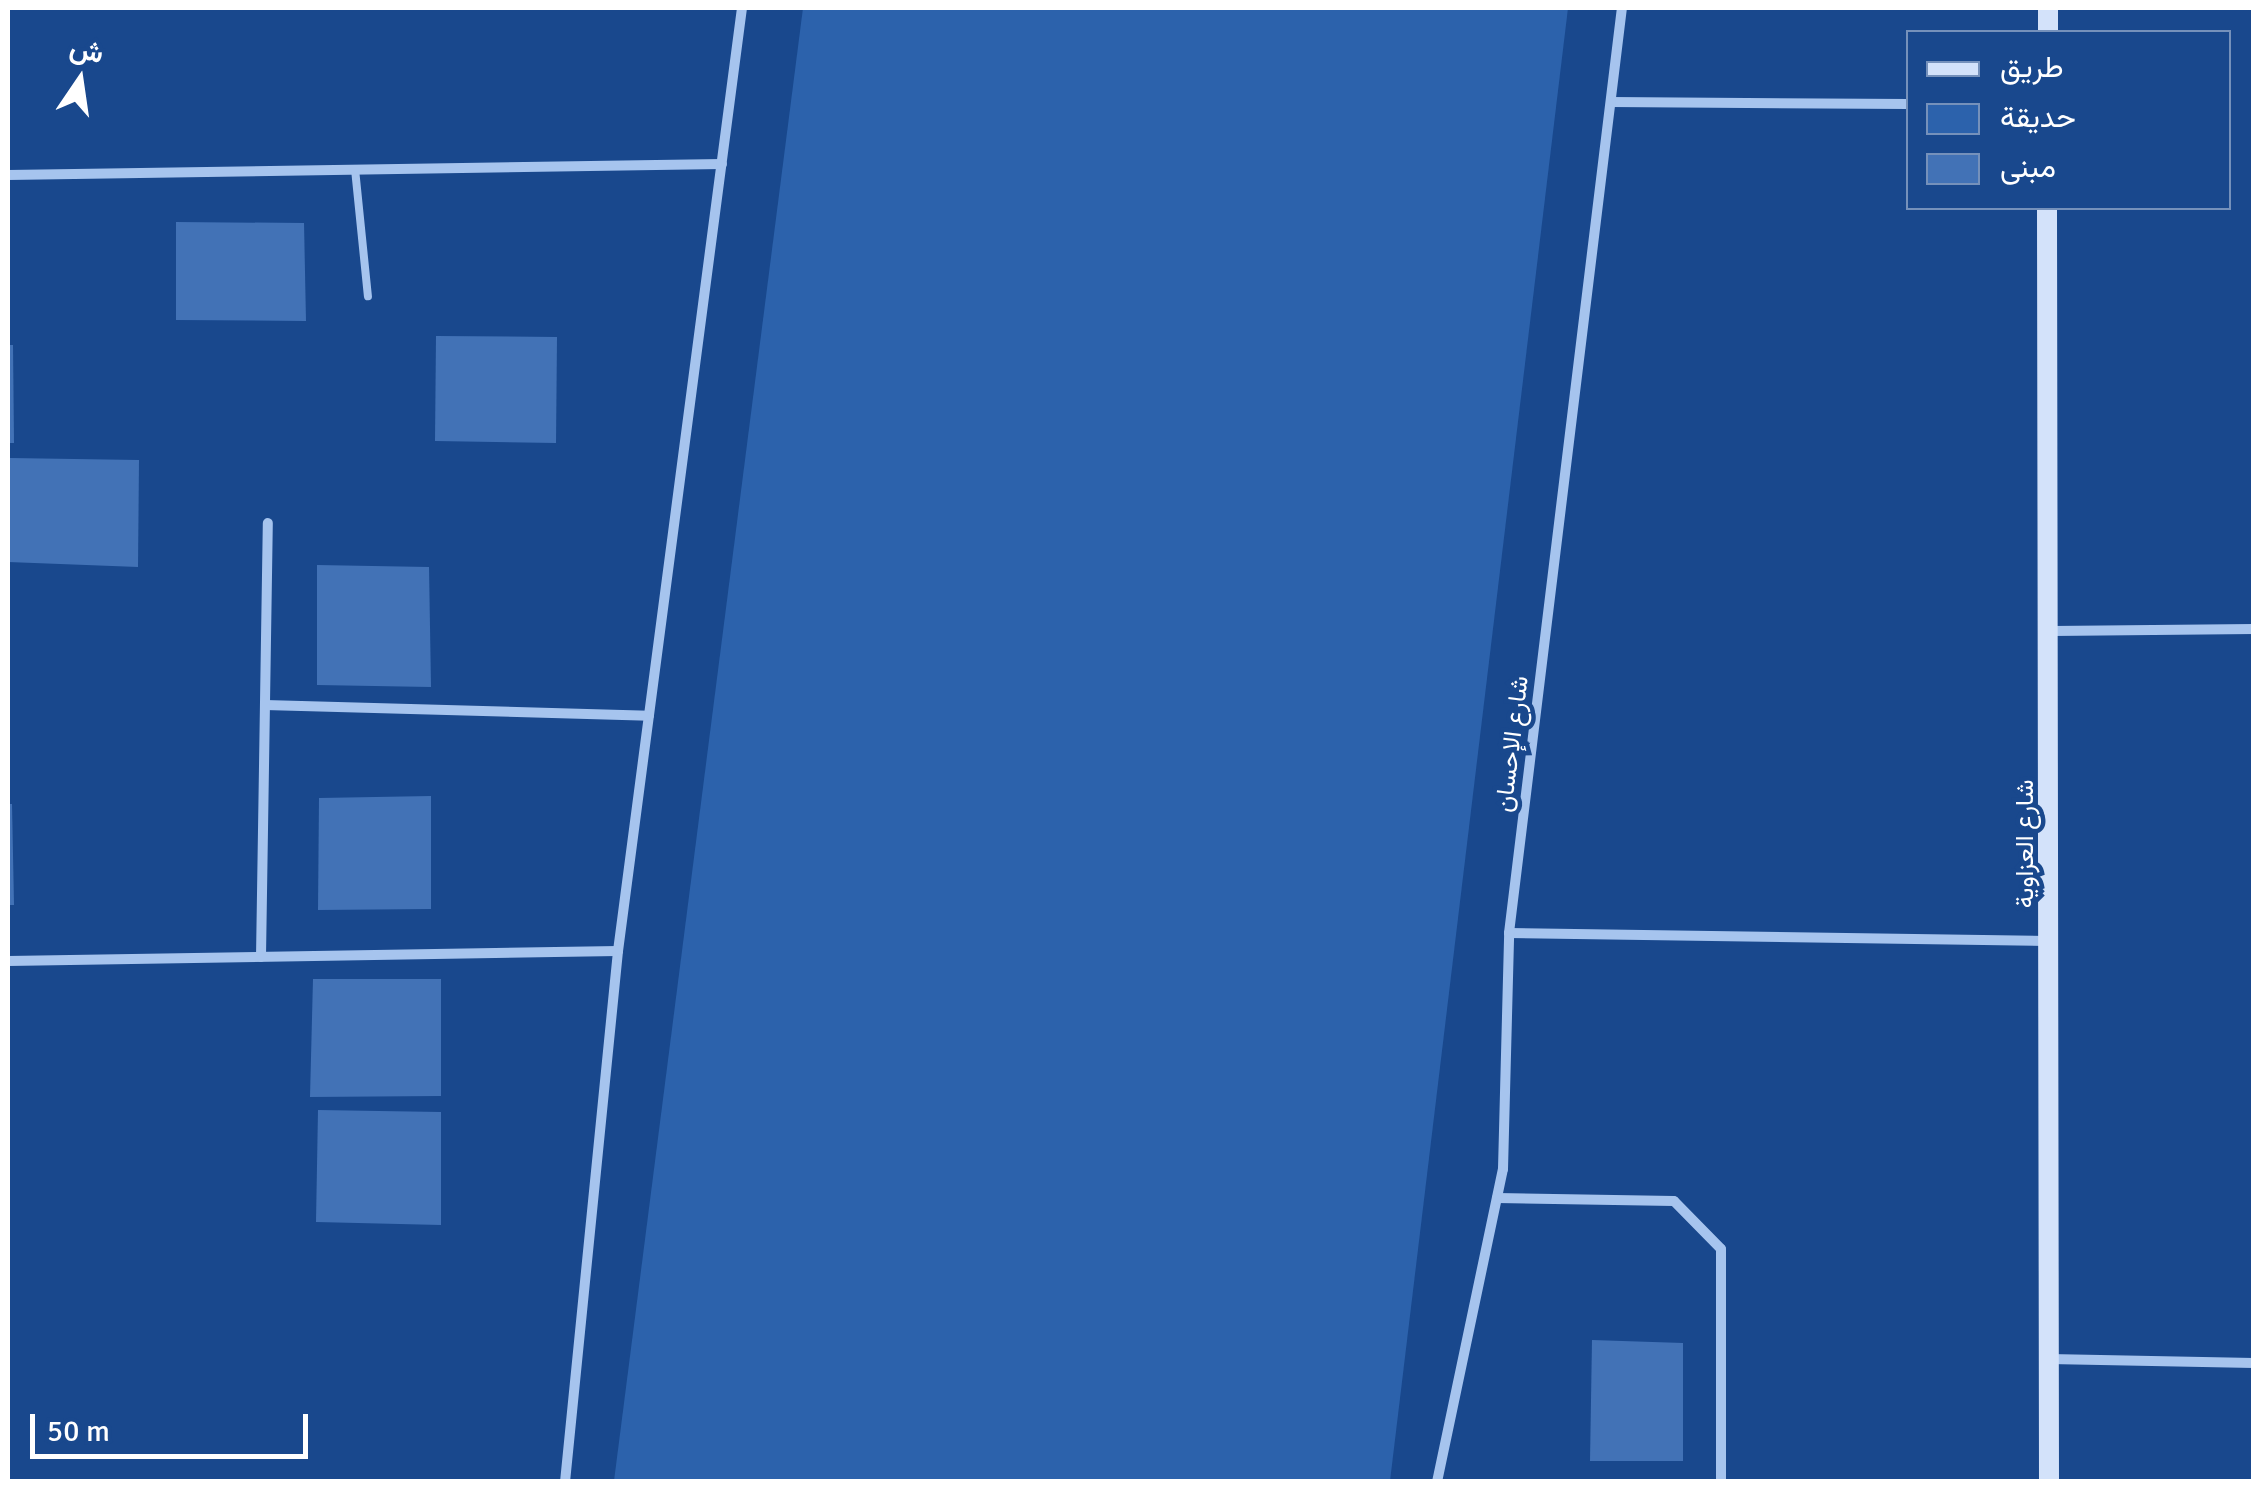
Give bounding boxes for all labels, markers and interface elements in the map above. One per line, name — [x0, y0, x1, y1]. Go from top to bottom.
north arrow — [30, 30, 130, 130]
text: ش — [67, 30, 107, 71]
legend — [1906, 30, 2231, 210]
text: طريق — [2000, 49, 2064, 86]
text: حديقة — [2000, 99, 2076, 136]
text: مبنى — [2000, 149, 2056, 186]
street label: شارع الإحسان — [1489, 674, 1535, 814]
street label: شارع العزاوية — [2010, 780, 2040, 908]
scale bar — [35, 1394, 312, 1456]
text: 50 m — [47, 1413, 110, 1450]

